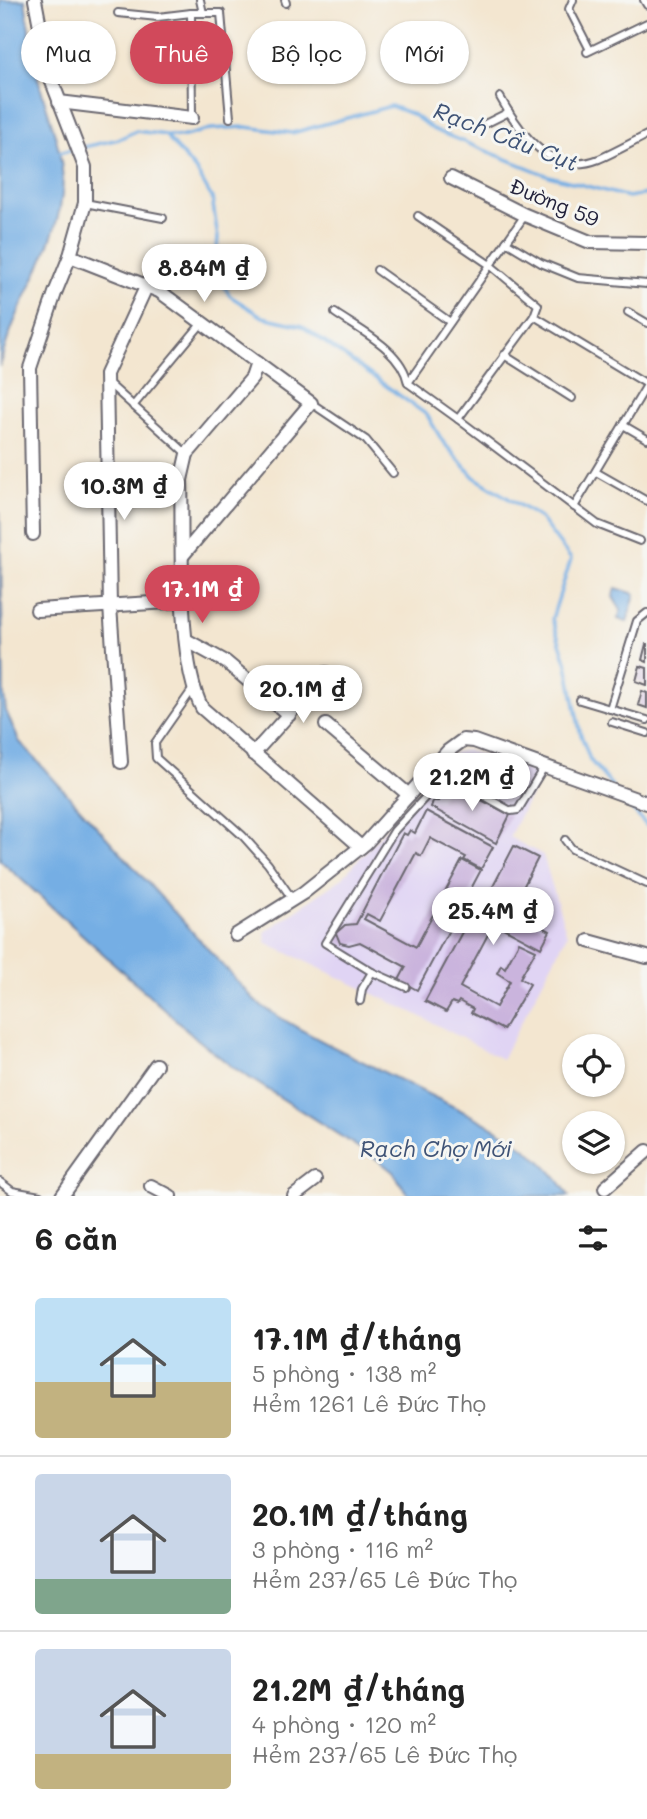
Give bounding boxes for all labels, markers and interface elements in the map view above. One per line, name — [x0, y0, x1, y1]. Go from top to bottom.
chip: Mua — [21, 21, 116, 84]
chip: Thuê — [130, 21, 233, 84]
chip: Bộ lọc — [247, 21, 366, 84]
chip: Mới — [380, 21, 469, 84]
water label: Rạch Cầu Cụt — [430, 95, 583, 177]
street label: Đường 59 — [506, 171, 603, 232]
pin: 8.84M ₫ — [139, 244, 269, 304]
text: 8.84M ₫ — [158, 252, 250, 282]
pin: 10.3M ₫ — [59, 462, 189, 522]
text: 10.3M ₫ — [80, 470, 168, 500]
pin: 17.1M ₫ — [137, 566, 267, 625]
text: 17.1M ₫ — [161, 573, 243, 603]
pin: 20.1M ₫ — [238, 666, 368, 725]
text: 20.1M ₫ — [259, 673, 347, 703]
pin: 21.2M ₫ — [407, 754, 537, 813]
text: 21.2M ₫ — [429, 761, 515, 791]
pin: 25.4M ₫ — [428, 888, 558, 947]
text: 25.4M ₫ — [448, 895, 538, 925]
map controls — [562, 1034, 625, 1174]
button: locate — [562, 1034, 625, 1097]
button: layers — [562, 1111, 625, 1174]
water label: Rạch Chợ Mới — [360, 1133, 512, 1163]
text: 6 căn — [35, 1218, 118, 1258]
icon: filters — [574, 1219, 612, 1257]
text: 17.1M ₫/tháng — [252, 1318, 462, 1358]
icon: home — [91, 1326, 175, 1410]
text: 5 phòng · 138 m² — [252, 1358, 436, 1388]
text: Hẻm 1261 Lê Đức Thọ — [252, 1388, 486, 1418]
text: 20.1M ₫/tháng — [252, 1494, 468, 1534]
icon: home — [91, 1502, 175, 1586]
text: 3 phòng · 116 m² — [252, 1534, 433, 1564]
text: Hẻm 237/65 Lê Đức Thọ — [252, 1564, 517, 1594]
text: 21.2M ₫/tháng — [252, 1669, 465, 1709]
icon: home — [91, 1677, 175, 1761]
text: 4 phòng · 120 m² — [252, 1709, 436, 1739]
text: Hẻm 237/65 Lê Đức Thọ — [252, 1739, 517, 1769]

